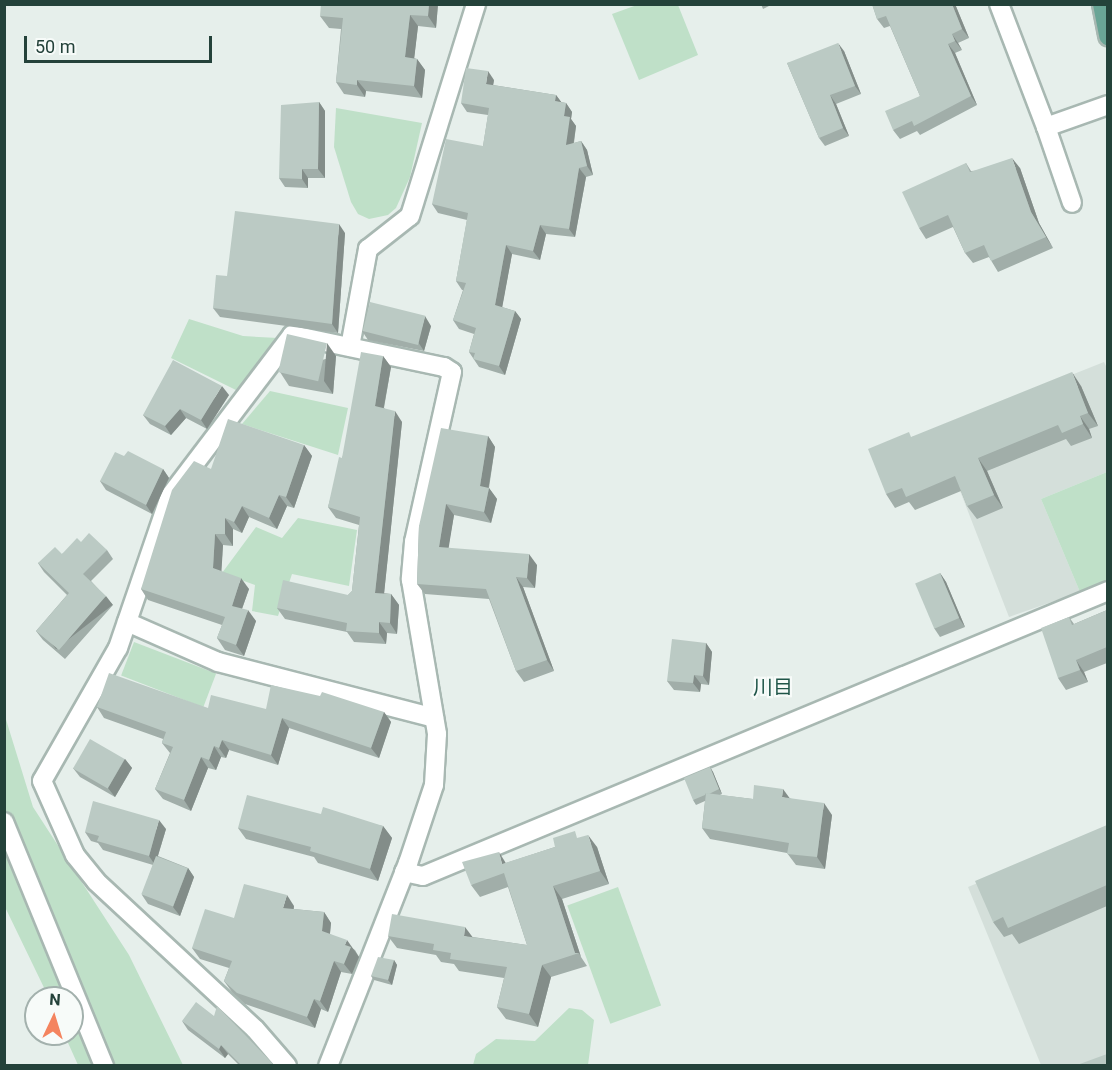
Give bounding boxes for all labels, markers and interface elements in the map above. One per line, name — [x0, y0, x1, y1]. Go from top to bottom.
scale bar — [27, 24, 214, 62]
text: 50 m — [35, 36, 75, 57]
district label: 川目 — [753, 675, 793, 699]
north arrow — [24, 986, 84, 1046]
text: N — [49, 990, 61, 1009]

